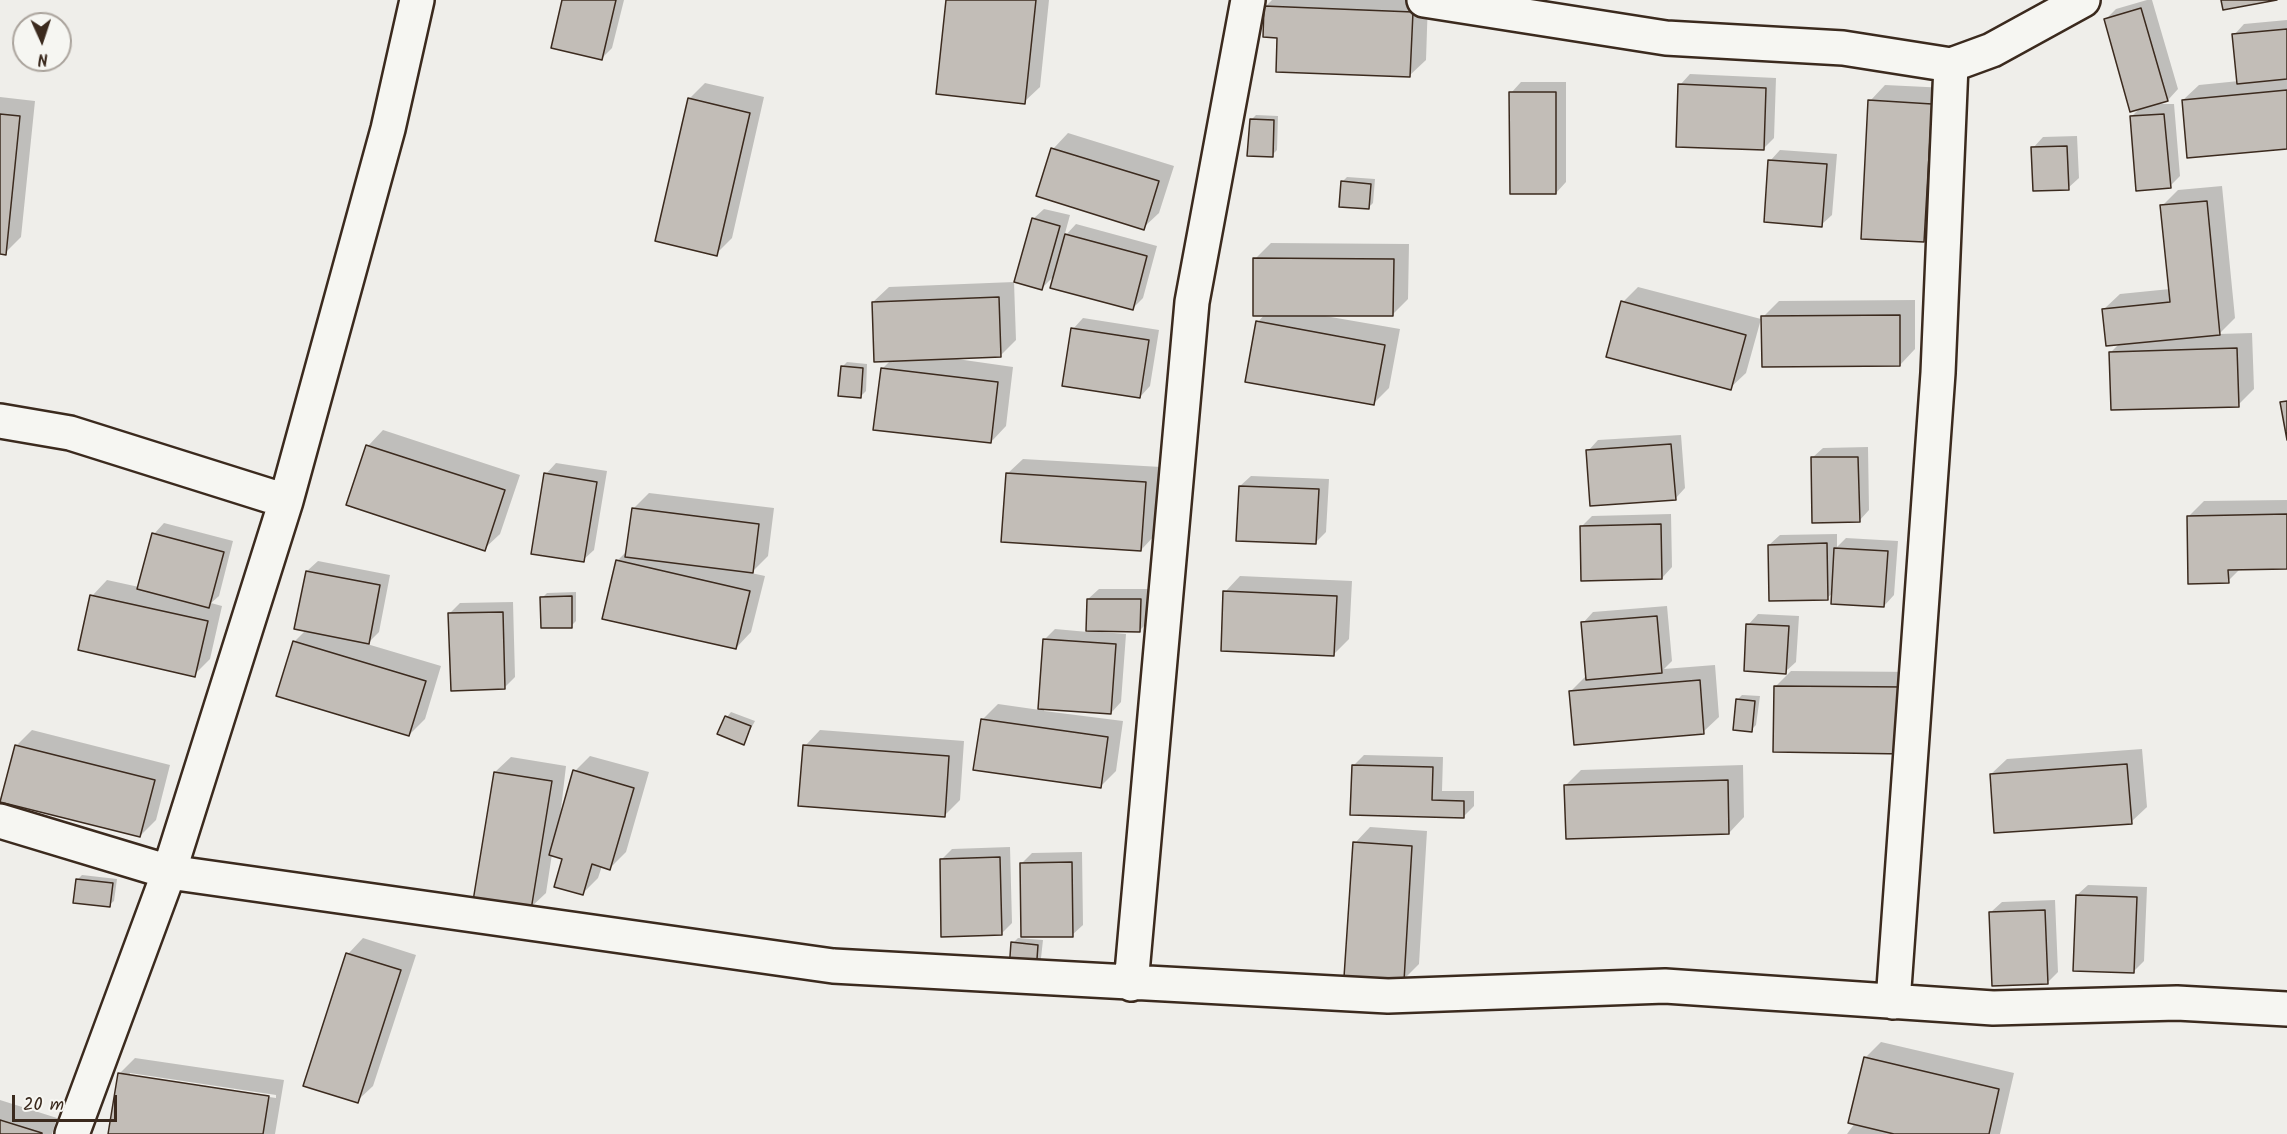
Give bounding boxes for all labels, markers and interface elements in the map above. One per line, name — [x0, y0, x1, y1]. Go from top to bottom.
north arrow — [12, 12, 72, 72]
text: N — [37, 46, 49, 71]
scale bar — [15, 1083, 120, 1121]
text: 20 m — [23, 1091, 64, 1120]

